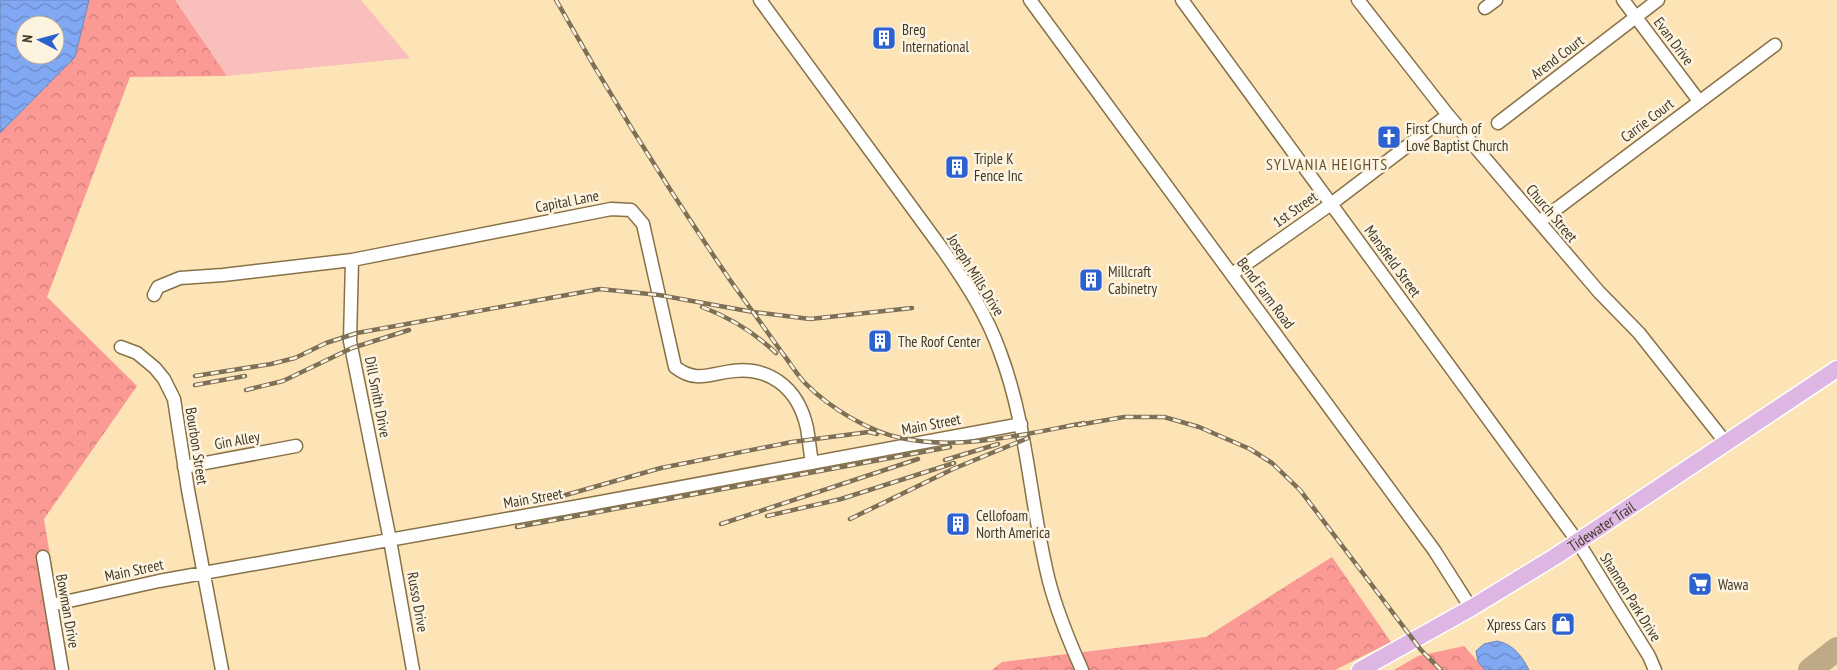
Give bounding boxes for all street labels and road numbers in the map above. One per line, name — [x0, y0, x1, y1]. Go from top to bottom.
street label: Evan Drive — [1650, 13, 1698, 69]
street label: Arend Court — [1527, 31, 1587, 83]
street label: Carrie Court — [1617, 94, 1677, 146]
street label: Church Street — [1522, 180, 1582, 246]
street label: Capital Lane — [534, 186, 600, 216]
street label: 1st Street — [1269, 187, 1321, 231]
street label: Mansfield Street — [1361, 221, 1425, 301]
street label: Joseph Mills Drive — [943, 230, 1009, 319]
street label: Bend Farm Road — [1233, 254, 1299, 332]
street label: Dill Smith Drive — [361, 355, 395, 439]
street label: Bourbon Street — [182, 406, 212, 486]
street label: Main Street — [900, 409, 962, 439]
street label: Gin Alley — [213, 427, 261, 453]
street label: Main Street — [502, 483, 564, 513]
street label: Tidewater Trail — [1564, 496, 1639, 555]
street label: Shannon Park Drive — [1596, 549, 1666, 645]
street label: Main Street — [103, 555, 165, 585]
street label: Russo Drive — [403, 570, 433, 634]
street label: Bowman Drive — [52, 572, 84, 650]

